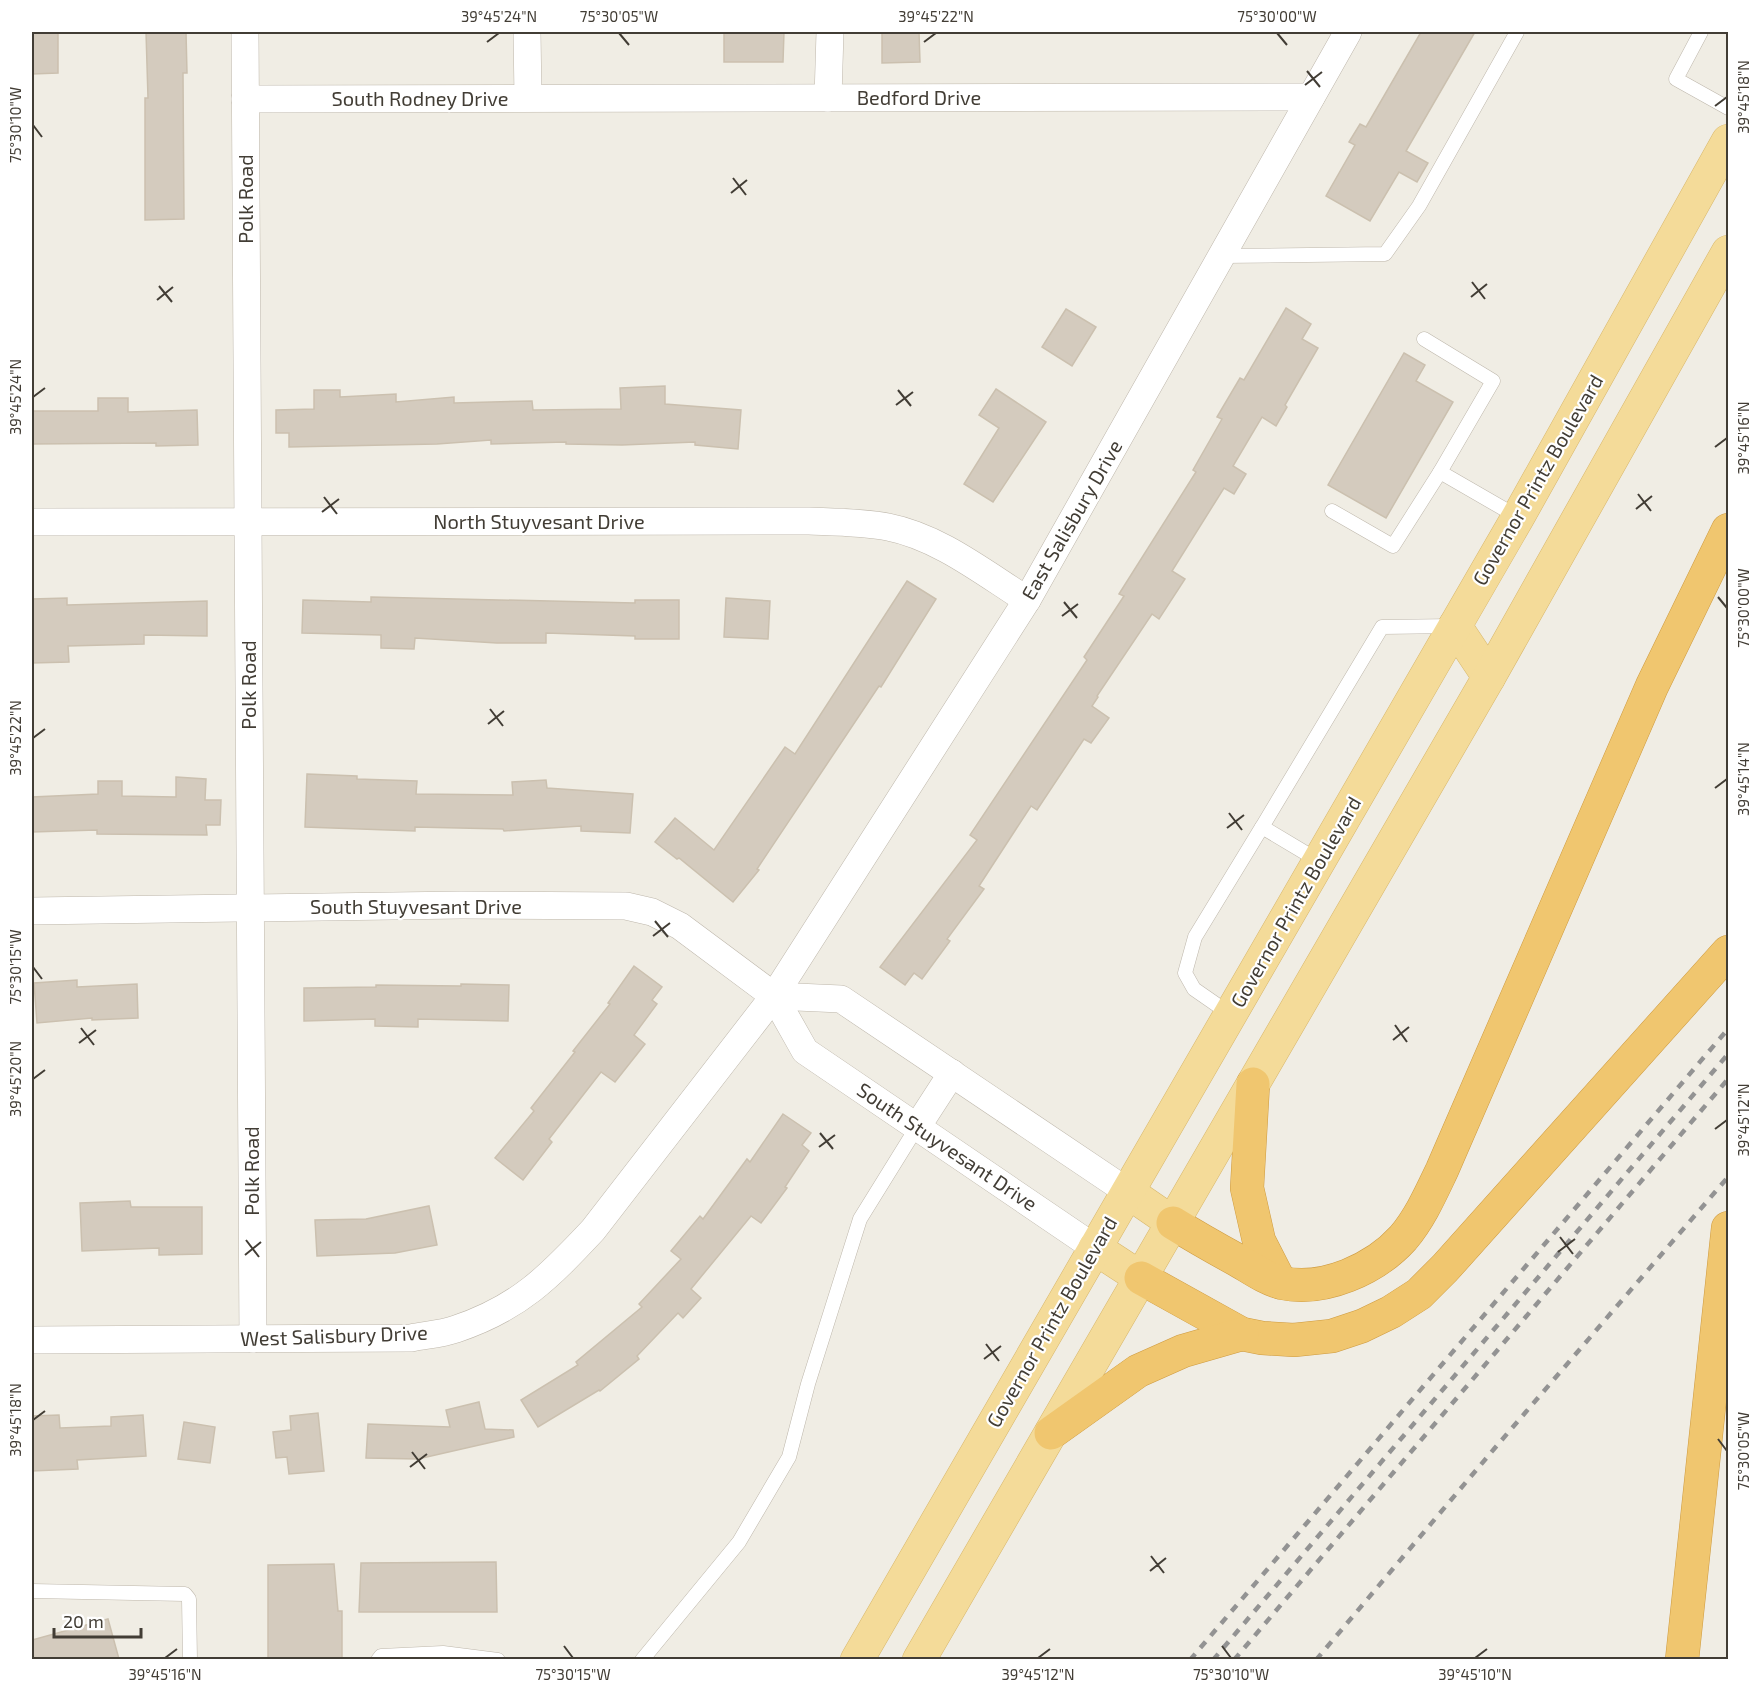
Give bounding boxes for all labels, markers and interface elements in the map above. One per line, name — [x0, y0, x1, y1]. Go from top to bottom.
text: 39°45'24"N — [461, 7, 537, 25]
text: 75°30'05"W — [580, 7, 658, 25]
text: 39°45'22"N — [898, 7, 974, 25]
text: 75°30'00"W — [1237, 7, 1317, 25]
text: 39°45'18"N — [1734, 60, 1752, 134]
street label: Bedford Drive — [857, 85, 981, 109]
street label: South Rodney Drive — [331, 86, 509, 110]
text: 75°30'10"W — [6, 87, 24, 163]
street label: Polk Road — [233, 154, 257, 244]
text: 39°45'24"N — [6, 359, 24, 435]
street label: Governor Printz Boulevard — [1467, 370, 1607, 589]
text: 39°45'16"N — [1734, 401, 1752, 475]
street label: East Salisbury Drive — [1016, 435, 1127, 604]
street label: North Stuyvesant Drive — [433, 509, 645, 533]
text: 75°30'00"W — [1734, 568, 1752, 648]
street label: Polk Road — [236, 640, 260, 730]
text: 39°45'22"N — [6, 700, 24, 776]
text: 39°45'14"N — [1734, 742, 1752, 816]
street label: Governor Printz Boulevard — [1225, 792, 1365, 1011]
street label: South Stuyvesant Drive — [310, 894, 522, 918]
text: 75°30'15"W — [6, 929, 24, 1005]
text: 39°45'20"N — [6, 1041, 24, 1117]
street label: South Stuyvesant Drive — [853, 1077, 1042, 1215]
text: 39°45'12"N — [1734, 1083, 1752, 1157]
street label: Polk Road — [239, 1126, 263, 1216]
street label: Governor Printz Boulevard — [981, 1212, 1121, 1431]
street label: West Salisbury Drive — [240, 1320, 428, 1350]
text: 39°45'18"N — [6, 1383, 24, 1457]
text: 75°30'05"W — [1734, 1412, 1752, 1490]
scale bar — [54, 1601, 141, 1639]
text: 20 m — [63, 1610, 104, 1632]
text: 39°45'16"N — [128, 1665, 202, 1683]
text: 75°30'15"W — [535, 1665, 611, 1683]
text: 39°45'12"N — [1001, 1665, 1075, 1683]
text: 75°30'10"W — [1193, 1665, 1269, 1683]
text: 39°45'10"N — [1438, 1665, 1512, 1683]

